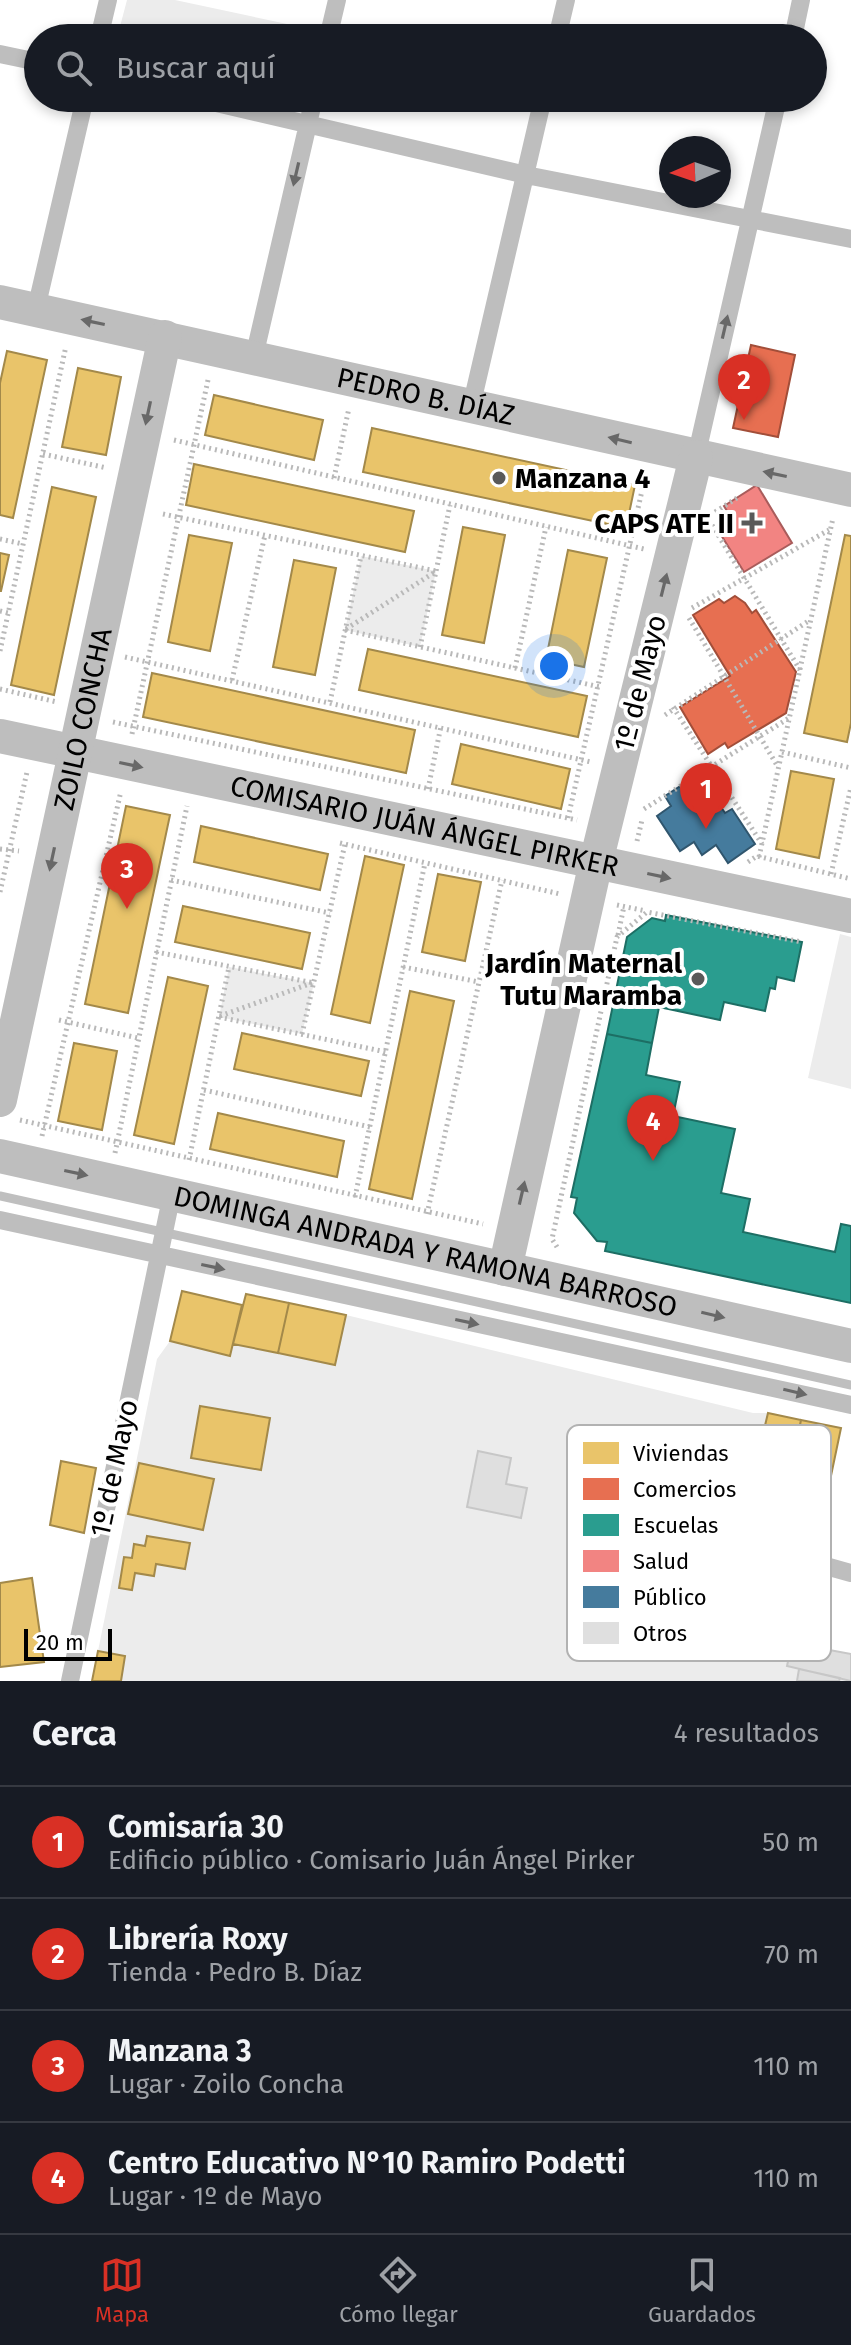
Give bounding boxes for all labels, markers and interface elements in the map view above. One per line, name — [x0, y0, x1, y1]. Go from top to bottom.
search box — [24, 24, 827, 112]
icon: search — [52, 46, 96, 90]
text: Buscar aquí — [116, 50, 276, 86]
north arrow — [659, 136, 731, 208]
one-way arrow — [290, 162, 302, 187]
one-way arrow — [720, 314, 732, 339]
one-way arrow — [80, 315, 105, 328]
pin: 2 — [718, 354, 770, 420]
street label: PEDRO B. DÍAZ — [334, 360, 518, 432]
one-way arrow — [142, 401, 154, 426]
one-way arrow — [607, 433, 632, 446]
place label: Manzana 4 — [515, 462, 650, 495]
one-way arrow — [762, 467, 787, 480]
marker: Manzana 4 — [490, 469, 508, 487]
place label: CAPS ATE II — [594, 507, 734, 540]
marker: CAPS ATE II — [741, 512, 763, 534]
one-way arrow — [659, 572, 671, 597]
street label: 1º de Mayo — [607, 611, 673, 755]
street label: ZOILO CONCHA — [47, 625, 118, 813]
your location — [534, 646, 574, 686]
one-way arrow — [119, 759, 144, 772]
pin: 1 — [680, 763, 732, 829]
street label: COMISARIO JUÁN ÁNGEL PIRKER — [227, 769, 622, 883]
pin: 3 — [101, 843, 153, 909]
one-way arrow — [45, 847, 58, 872]
one-way arrow — [647, 870, 672, 883]
place label: Jardín Maternal Tutu Maramba — [484, 947, 683, 1012]
marker: Jardín Maternal Tutu Maramba — [689, 970, 707, 988]
pin: 4 — [627, 1095, 679, 1161]
one-way arrow — [64, 1167, 89, 1180]
street label: DOMINGA ANDRADA Y RAMONA BARROSO — [171, 1179, 680, 1323]
one-way arrow — [516, 1180, 529, 1205]
one-way arrow — [200, 1261, 225, 1274]
one-way arrow — [700, 1309, 725, 1322]
one-way arrow — [455, 1316, 480, 1329]
one-way arrow — [783, 1386, 808, 1399]
street label: 1º de Mayo — [83, 1396, 145, 1540]
legend — [567, 1425, 831, 1661]
text: Viviendas — [633, 1440, 729, 1467]
text: Comercios — [633, 1476, 736, 1503]
text: Escuelas — [633, 1512, 718, 1539]
text: Salud — [633, 1548, 689, 1575]
text: Público — [633, 1584, 707, 1611]
text: Otros — [633, 1620, 687, 1647]
scale bar — [24, 1625, 112, 1661]
text: 20 m — [36, 1629, 84, 1656]
text: Cerca — [32, 1713, 117, 1754]
text: 4 resultados — [674, 1718, 819, 1749]
text: Comisaría 30 — [108, 1809, 284, 1845]
text: 1 — [52, 1827, 64, 1858]
text: 50 m — [762, 1827, 819, 1858]
text: Edificio público · Comisario Juán Ángel Pirker — [108, 1845, 634, 1876]
text: Librería Roxy — [108, 1921, 288, 1957]
text: 2 — [51, 1939, 65, 1970]
text: 70 m — [764, 1939, 819, 1970]
text: Tienda · Pedro B. Díaz — [108, 1957, 362, 1988]
text: Manzana 3 — [108, 2033, 252, 2069]
text: 3 — [51, 2051, 65, 2082]
text: 110 m — [753, 2051, 819, 2082]
text: Lugar · Zoilo Concha — [108, 2069, 344, 2100]
text: Centro Educativo N°10 Ramiro Podetti — [108, 2145, 626, 2181]
text: 4 — [51, 2163, 65, 2194]
text: 110 m — [753, 2163, 819, 2194]
text: Lugar · 1º de Mayo — [108, 2181, 323, 2212]
tab: Mapa — [95, 2253, 149, 2328]
tab: Cómo llegar — [339, 2253, 458, 2328]
tab: Guardados — [648, 2253, 756, 2328]

